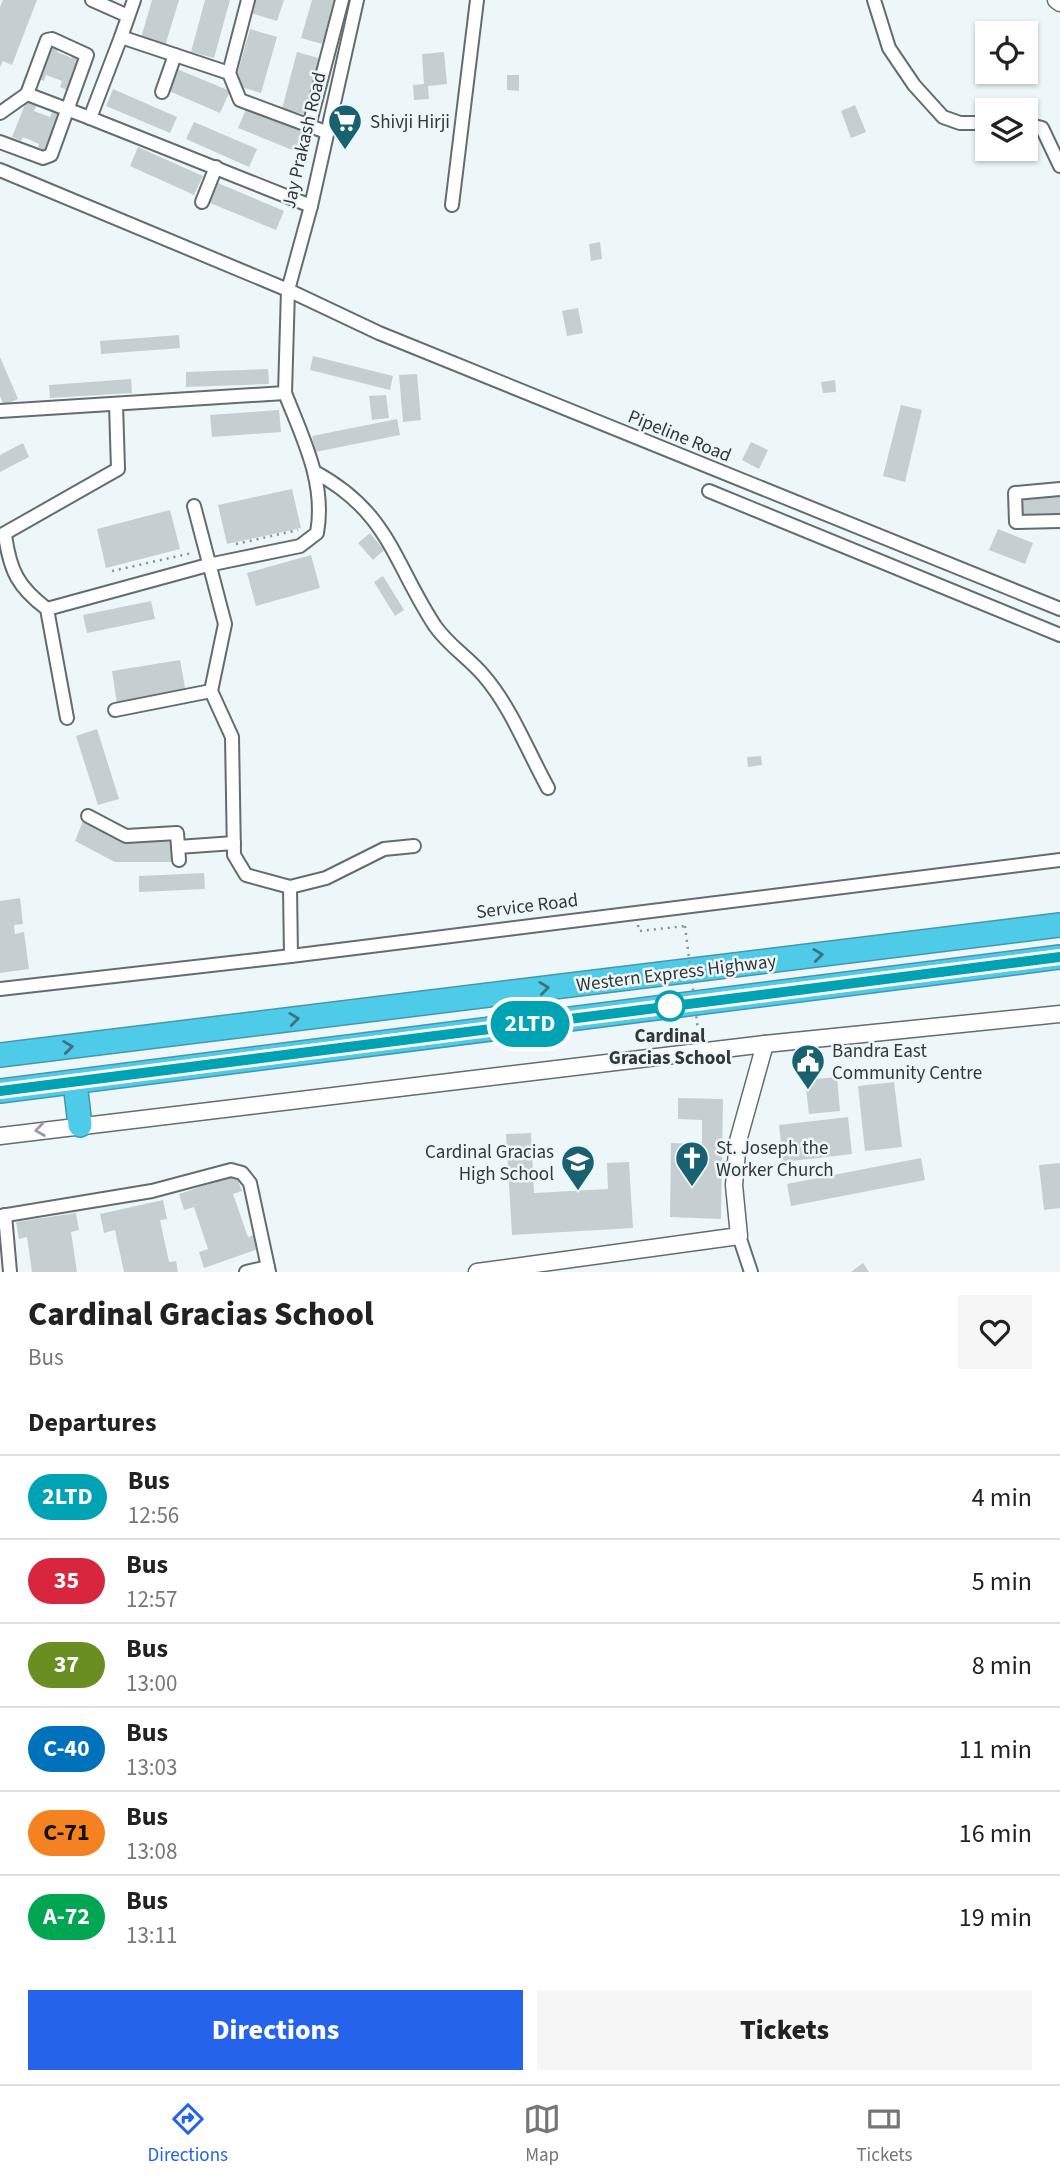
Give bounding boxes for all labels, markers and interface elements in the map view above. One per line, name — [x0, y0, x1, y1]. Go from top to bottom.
map controls — [975, 21, 1038, 161]
button: locate — [975, 21, 1038, 84]
street label: Jay Prakash Road — [276, 69, 333, 211]
button: layers — [975, 98, 1038, 161]
supermarket icon: Shivji Hirji — [326, 102, 364, 151]
place label: Shivji Hirji — [370, 109, 450, 136]
street label: Pipeline Road — [624, 403, 735, 469]
street label: Service Road — [475, 887, 580, 926]
one-way arrow — [812, 947, 824, 962]
street label: Western Express Highway — [575, 948, 778, 999]
one-way arrow — [538, 981, 550, 996]
marker: Cardinal Gracias School — [655, 991, 685, 1021]
line badge: 2LTD — [481, 1001, 579, 1047]
text: 2LTD — [505, 1006, 555, 1041]
one-way arrow — [288, 1012, 299, 1027]
place label: Cardinal Gracias School — [609, 1023, 732, 1072]
place label: Bandra East Community Centre — [832, 1038, 982, 1087]
one-way arrow — [62, 1039, 74, 1054]
public building icon: Bandra East Community Centre — [789, 1042, 827, 1091]
one-way arrow — [34, 1122, 46, 1137]
place label: St. Joseph the Worker Church — [716, 1135, 834, 1184]
place label: Cardinal Gracias High School — [425, 1139, 554, 1188]
church icon: St. Joseph the Worker Church — [673, 1139, 711, 1188]
school or university icon: Cardinal Gracias High School — [559, 1143, 597, 1192]
text: Cardinal Gracias School — [28, 1291, 374, 1338]
button: heart — [958, 1295, 1032, 1369]
text: Bus — [28, 1341, 64, 1374]
text: Departures — [28, 1404, 156, 1441]
text: Bus — [128, 1462, 170, 1499]
text: 2LTD — [42, 1479, 93, 1514]
text: 4 min — [972, 1479, 1032, 1516]
text: 12:56 — [128, 1499, 179, 1532]
text: Bus — [126, 1546, 168, 1583]
text: 35 — [54, 1563, 79, 1598]
text: 5 min — [972, 1563, 1032, 1600]
text: 12:57 — [126, 1583, 177, 1616]
text: Bus — [126, 1630, 168, 1667]
text: 37 — [54, 1647, 79, 1682]
text: 8 min — [972, 1647, 1032, 1684]
text: 13:00 — [126, 1667, 177, 1700]
text: Bus — [126, 1714, 168, 1751]
text: C-40 — [43, 1731, 90, 1766]
text: 11 min — [959, 1731, 1032, 1768]
text: 13:03 — [126, 1751, 177, 1784]
text: Bus — [126, 1798, 168, 1835]
text: C-71 — [43, 1815, 90, 1850]
text: 16 min — [959, 1815, 1032, 1852]
text: 13:08 — [126, 1835, 177, 1868]
text: Bus — [126, 1882, 168, 1919]
text: A-72 — [43, 1899, 90, 1934]
text: 19 min — [959, 1899, 1032, 1936]
text: 13:11 — [126, 1919, 177, 1952]
button: Directions — [28, 1990, 523, 2070]
button: Tickets — [537, 1990, 1032, 2070]
tab: Directions — [148, 2100, 228, 2169]
tab: Map — [523, 2100, 561, 2169]
tab: Tickets — [856, 2100, 912, 2169]

